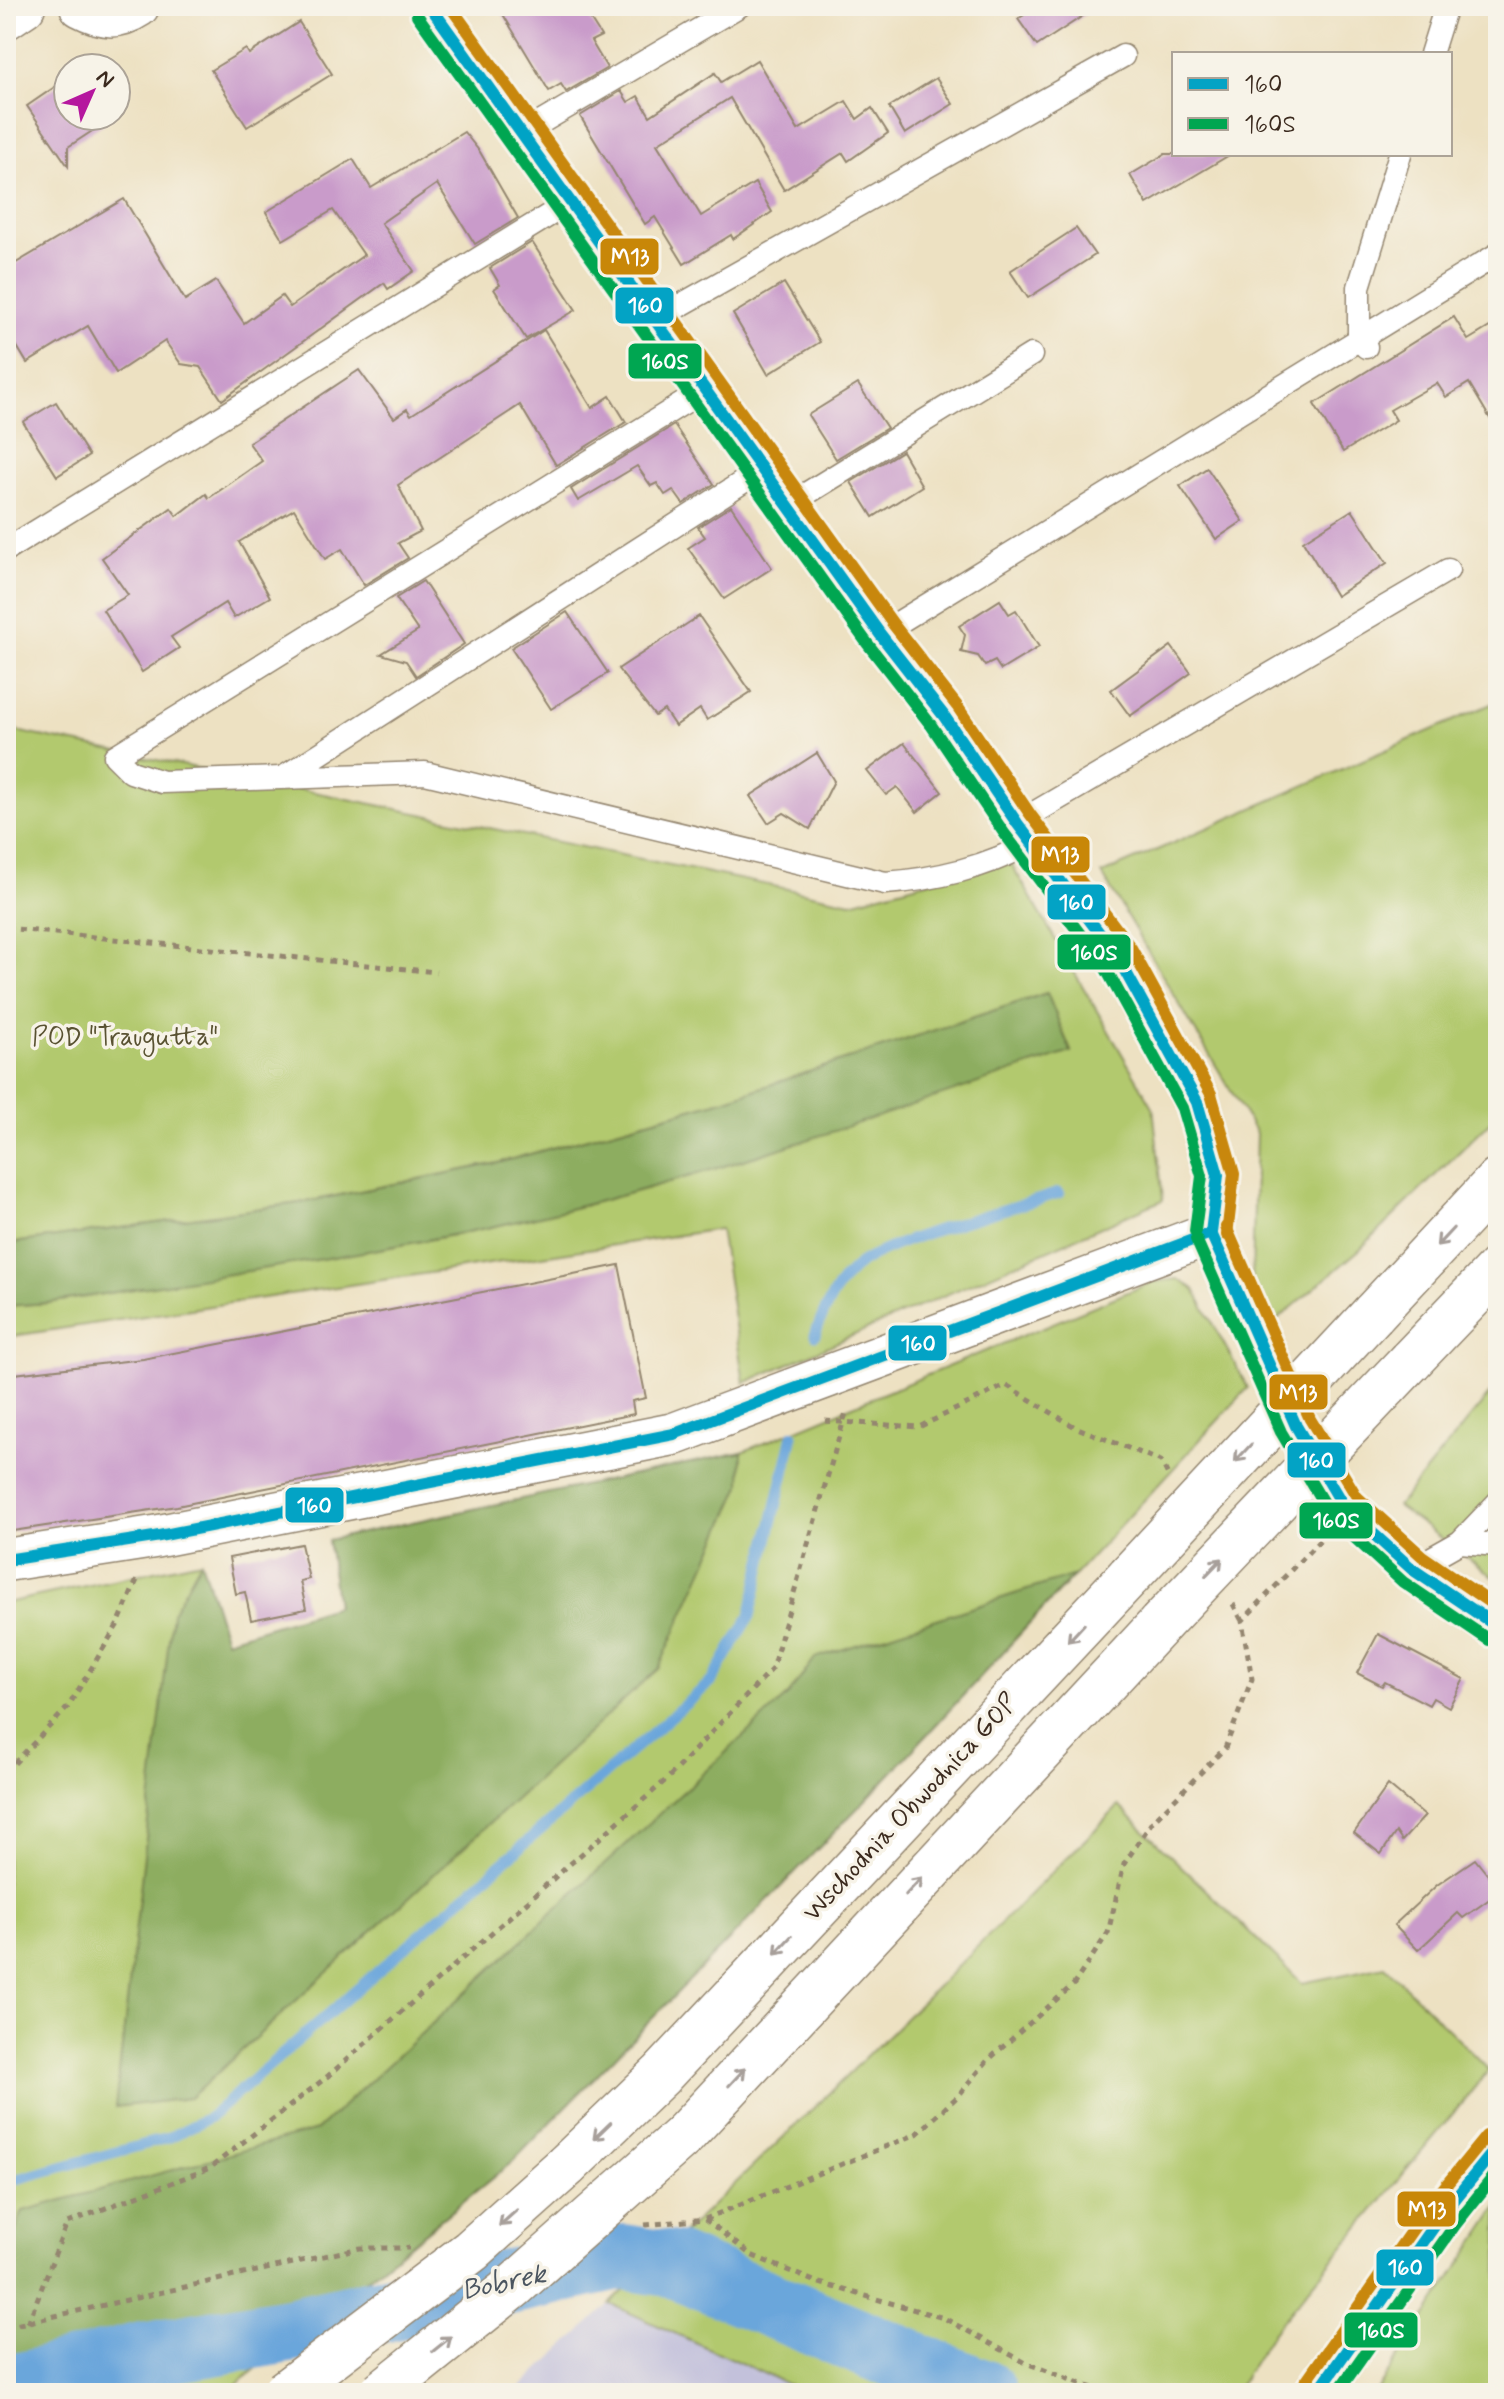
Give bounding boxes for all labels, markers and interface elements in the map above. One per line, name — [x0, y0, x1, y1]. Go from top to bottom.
north arrow — [52, 52, 132, 132]
legend — [1172, 52, 1452, 156]
text: N — [90, 64, 120, 94]
text: 160 — [1244, 70, 1282, 101]
text: 160S — [1244, 110, 1296, 141]
line badge: M13 — [599, 237, 660, 276]
text: M13 — [611, 244, 650, 272]
line badge: 160 — [614, 286, 675, 325]
text: 160 — [627, 293, 663, 321]
line badge: 160S — [627, 342, 703, 380]
text: 160S — [641, 349, 689, 377]
line badge: M13 — [1030, 835, 1091, 874]
text: M13 — [1041, 842, 1080, 870]
line badge: 160 — [1046, 883, 1107, 921]
text: 160 — [1058, 890, 1094, 918]
line badge: 160S — [1056, 933, 1132, 971]
text: 160S — [1070, 940, 1118, 968]
park label: POD "Traugutta" — [32, 1021, 218, 1057]
one-way arrow — [1435, 1227, 1454, 1247]
line badge: 160 — [887, 1324, 948, 1362]
text: 160 — [900, 1331, 936, 1359]
line badge: M13 — [1268, 1373, 1329, 1411]
text: M13 — [1279, 1380, 1318, 1408]
line badge: 160 — [1286, 1441, 1347, 1479]
one-way arrow — [1234, 1443, 1253, 1463]
text: 160 — [1298, 1448, 1334, 1476]
line badge: 160 — [284, 1486, 345, 1524]
text: 160 — [296, 1493, 332, 1521]
line badge: 160S — [1298, 1501, 1374, 1540]
text: 160S — [1312, 1508, 1360, 1536]
one-way arrow — [1204, 1558, 1222, 1578]
one-way arrow — [1067, 1622, 1085, 1642]
street label: Wschodnia Obwodnica GOP — [796, 1686, 1026, 1929]
one-way arrow — [904, 1877, 922, 1897]
one-way arrow — [774, 1935, 793, 1955]
one-way arrow — [728, 2068, 746, 2088]
one-way arrow — [593, 2121, 612, 2140]
line badge: M13 — [1396, 2190, 1457, 2228]
text: M13 — [1408, 2197, 1447, 2225]
one-way arrow — [498, 2209, 518, 2227]
line badge: 160 — [1375, 2248, 1435, 2287]
text: 160 — [1387, 2255, 1423, 2283]
water label: Bobrek — [458, 2256, 551, 2310]
line badge: 160S — [1343, 2311, 1419, 2349]
text: 160S — [1357, 2318, 1405, 2346]
one-way arrow — [431, 2336, 452, 2353]

